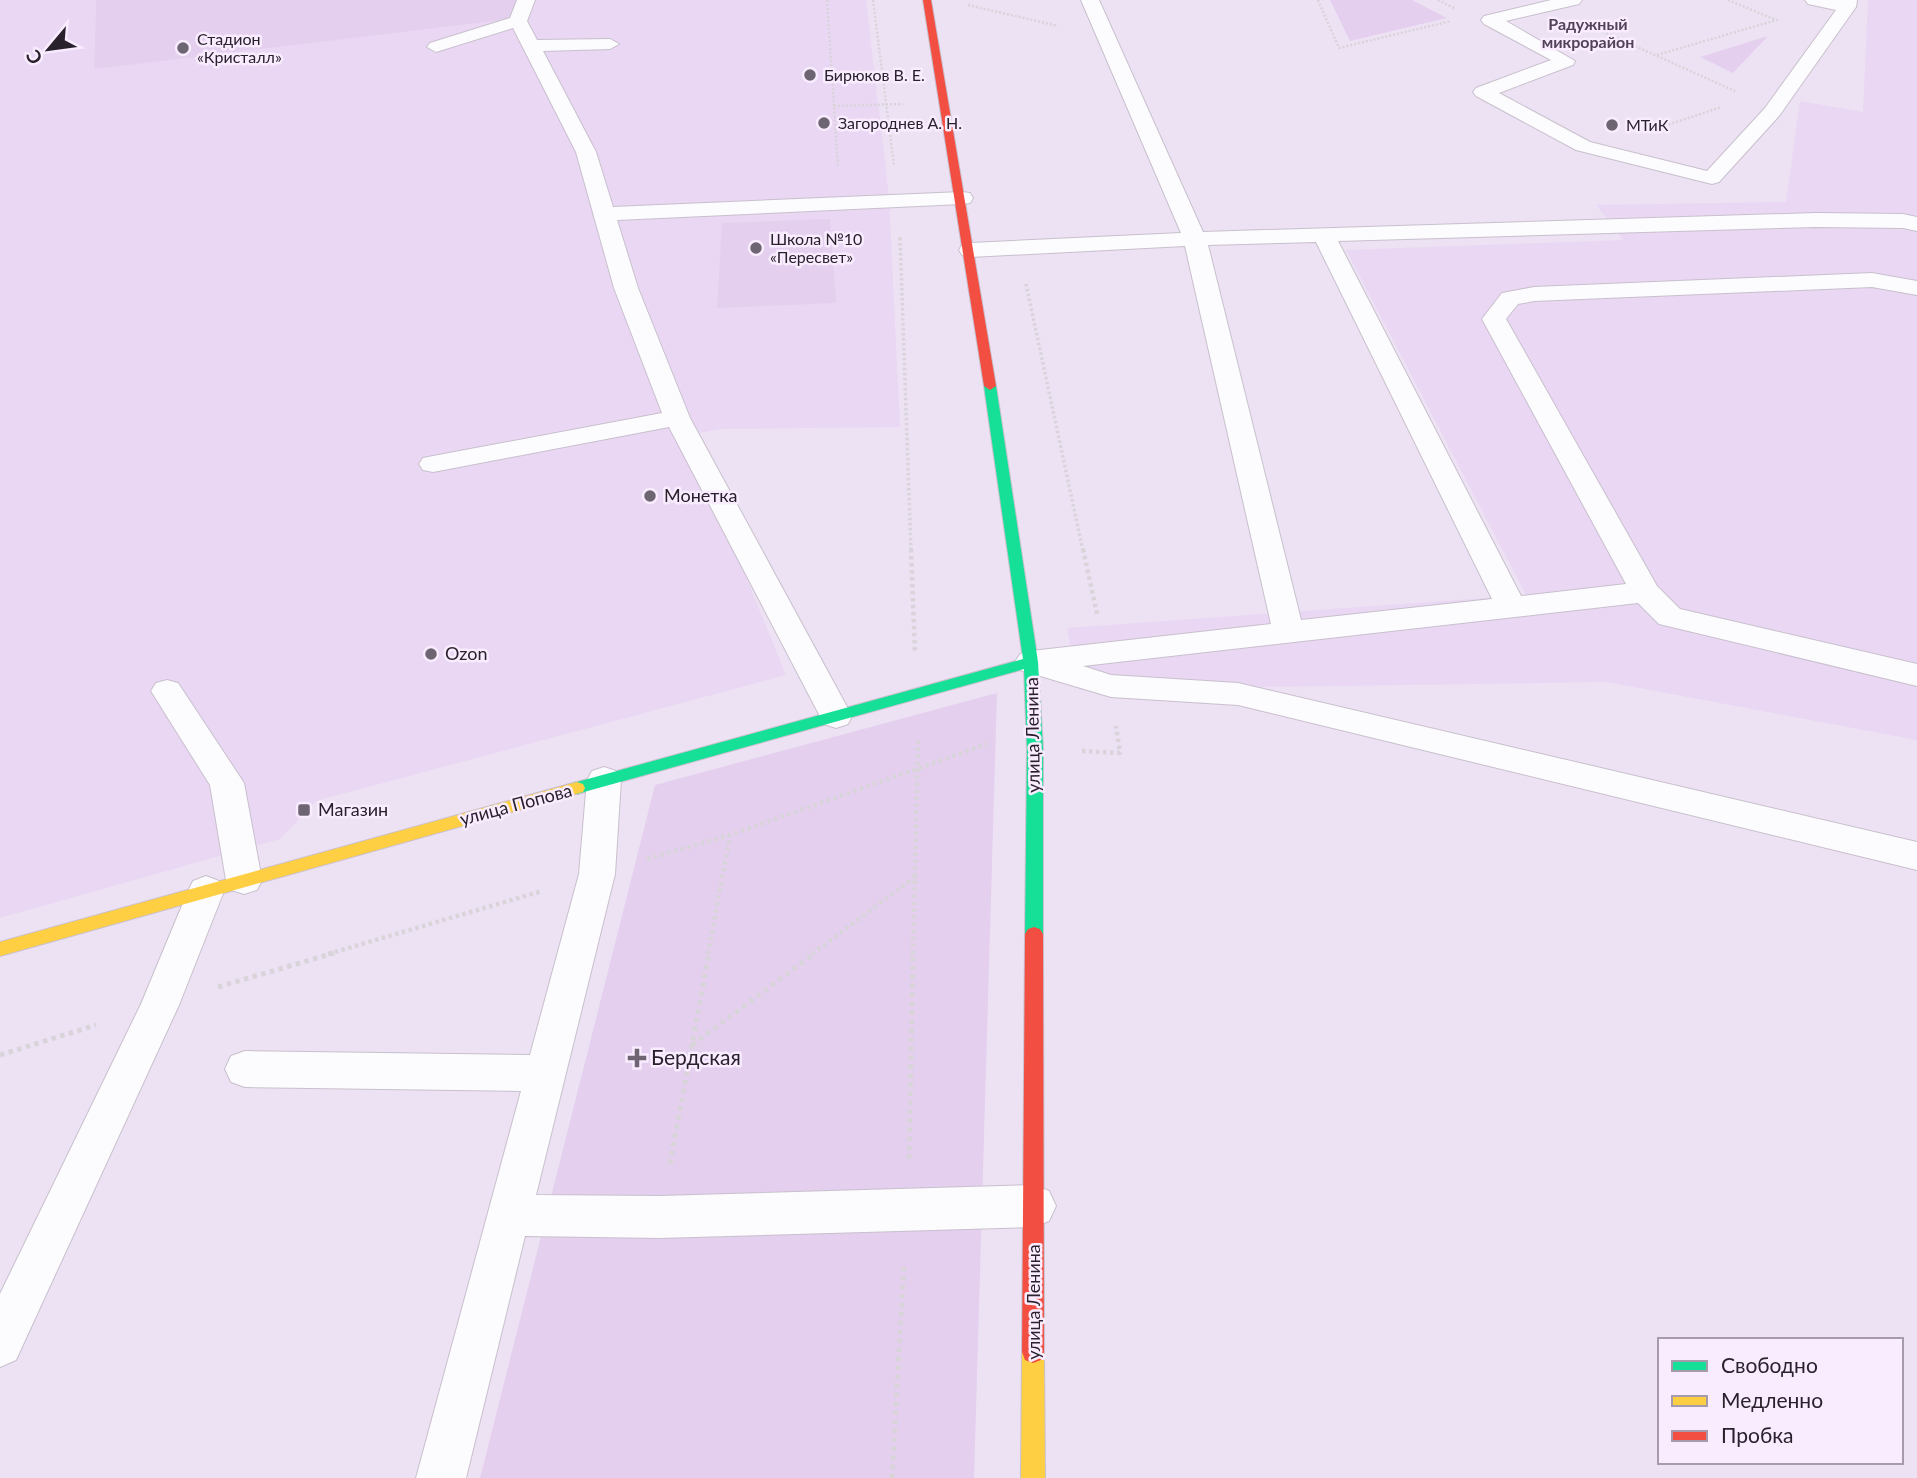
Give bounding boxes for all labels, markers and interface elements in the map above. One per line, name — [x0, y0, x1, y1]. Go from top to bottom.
north arrow — [14, 14, 84, 84]
district label: Радужный микрорайон — [1542, 14, 1634, 51]
place label: Стадион «Кристалл» — [197, 29, 282, 66]
marker: Стадион «Кристалл» — [175, 40, 191, 56]
text: С — [20, 46, 47, 69]
place label: Бирюков В. Е. — [824, 65, 925, 84]
marker: Бирюков В. Е. — [802, 67, 818, 83]
place label: Загороднев А. Н. — [838, 113, 962, 132]
marker: Загороднев А. Н. — [816, 115, 832, 131]
place label: МТиК — [1626, 115, 1669, 134]
marker: МТиК — [1604, 117, 1620, 133]
place label: Школа №10 «Пересвет» — [770, 229, 862, 266]
marker: Школа №10 «Пересвет» — [748, 240, 764, 256]
place label: Монетка — [664, 484, 738, 506]
marker: Монетка — [642, 488, 658, 504]
place label: Ozon — [445, 642, 487, 664]
marker: Ozon — [423, 646, 439, 662]
street label: улица Ленина — [1020, 677, 1044, 793]
street label: улица Попова — [457, 779, 574, 830]
place label: Магазин — [318, 798, 388, 820]
marker: Магазин — [296, 802, 312, 818]
place label: Бердская — [651, 1044, 741, 1069]
marker: Бердская — [629, 1050, 645, 1066]
street label: улица Ленина — [1022, 1244, 1044, 1360]
legend — [1658, 1338, 1903, 1464]
text: Свободно — [1721, 1352, 1818, 1377]
text: Медленно — [1721, 1387, 1823, 1412]
text: Пробка — [1721, 1422, 1794, 1447]

